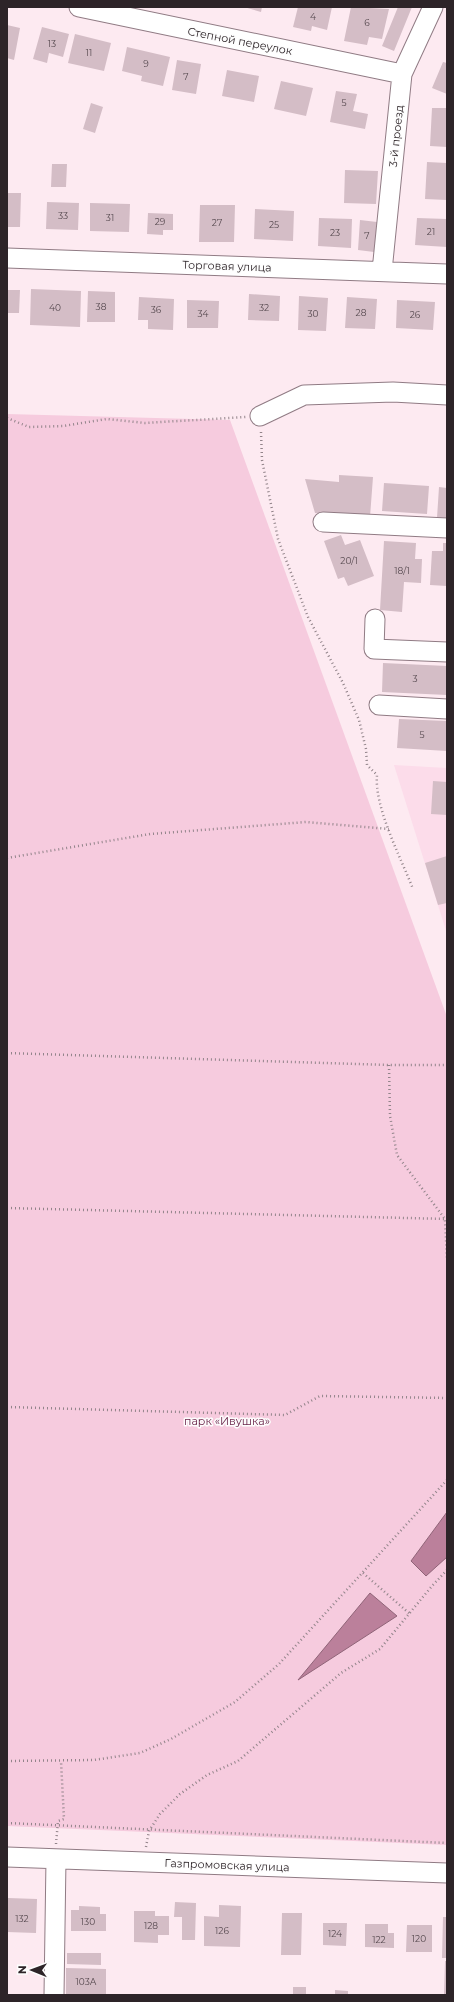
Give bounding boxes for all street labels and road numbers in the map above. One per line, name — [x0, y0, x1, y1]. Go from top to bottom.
street label: Степной переулок — [186, 24, 294, 58]
street label: 3-й проезд — [386, 104, 406, 168]
street label: Торговая улица — [182, 257, 272, 275]
street label: Газпромовская улица — [164, 1856, 290, 1874]

